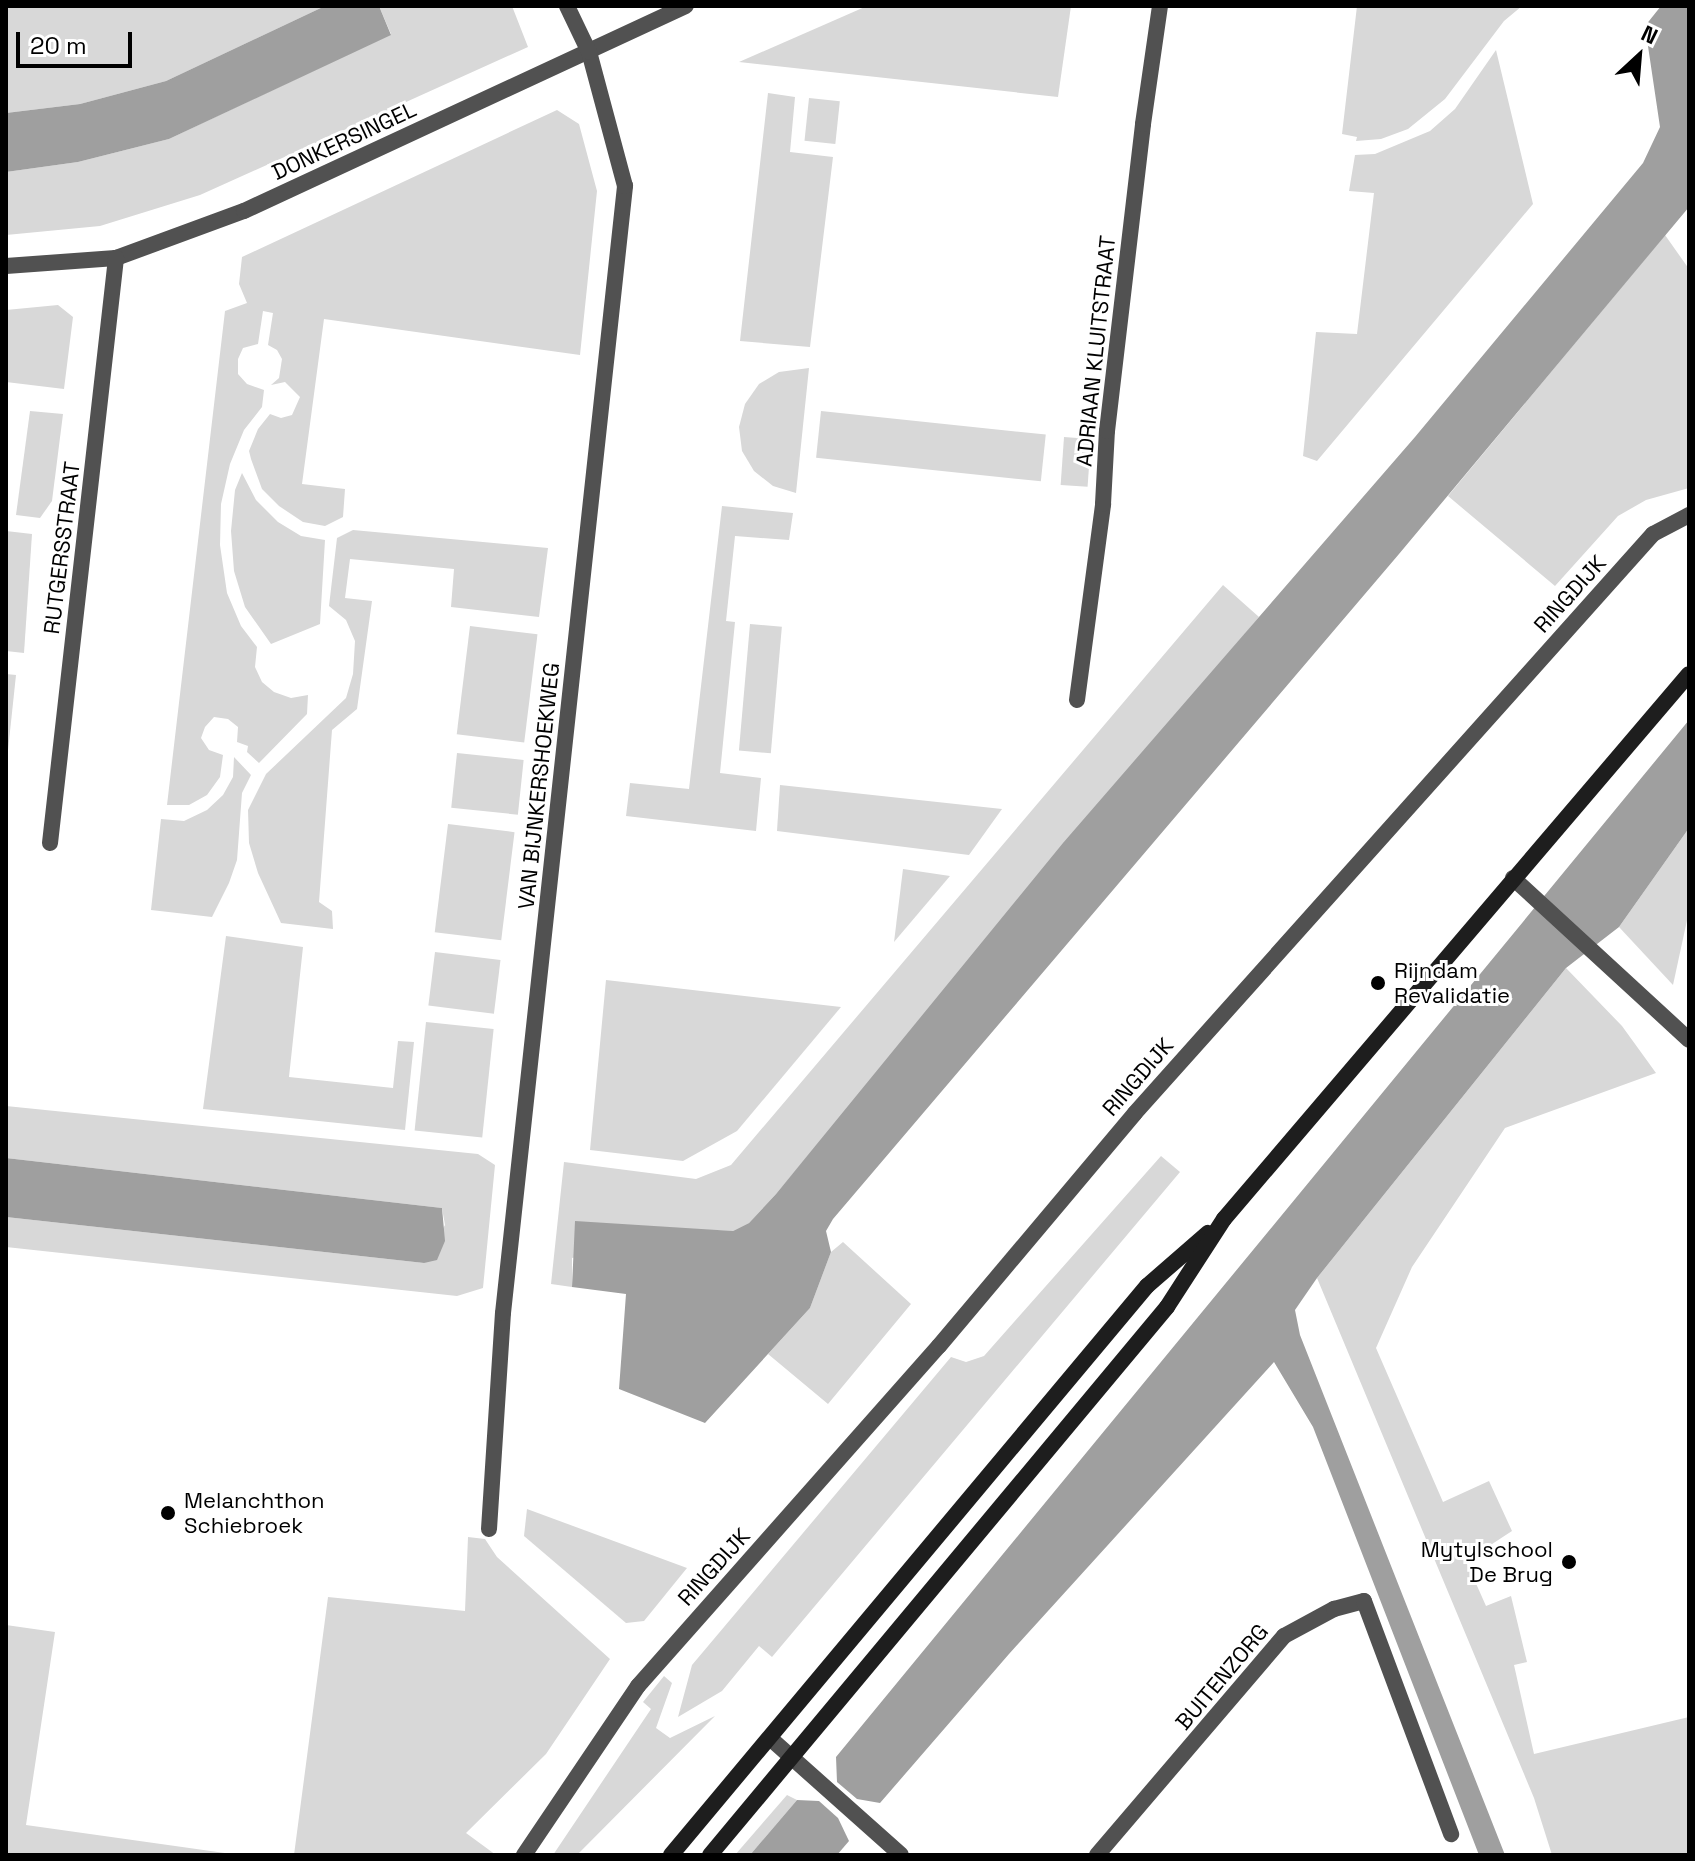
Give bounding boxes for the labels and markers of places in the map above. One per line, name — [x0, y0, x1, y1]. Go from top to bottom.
place label: Rijndam Revalidatie — [1394, 957, 1510, 1008]
marker: Rijndam Revalidatie — [1369, 974, 1387, 992]
place label: Melanchthon Schiebroek — [184, 1487, 325, 1538]
marker: Melanchthon Schiebroek — [159, 1504, 177, 1522]
place label: Mytylschool De Brug — [1421, 1536, 1553, 1588]
marker: Mytylschool De Brug — [1560, 1553, 1578, 1571]

